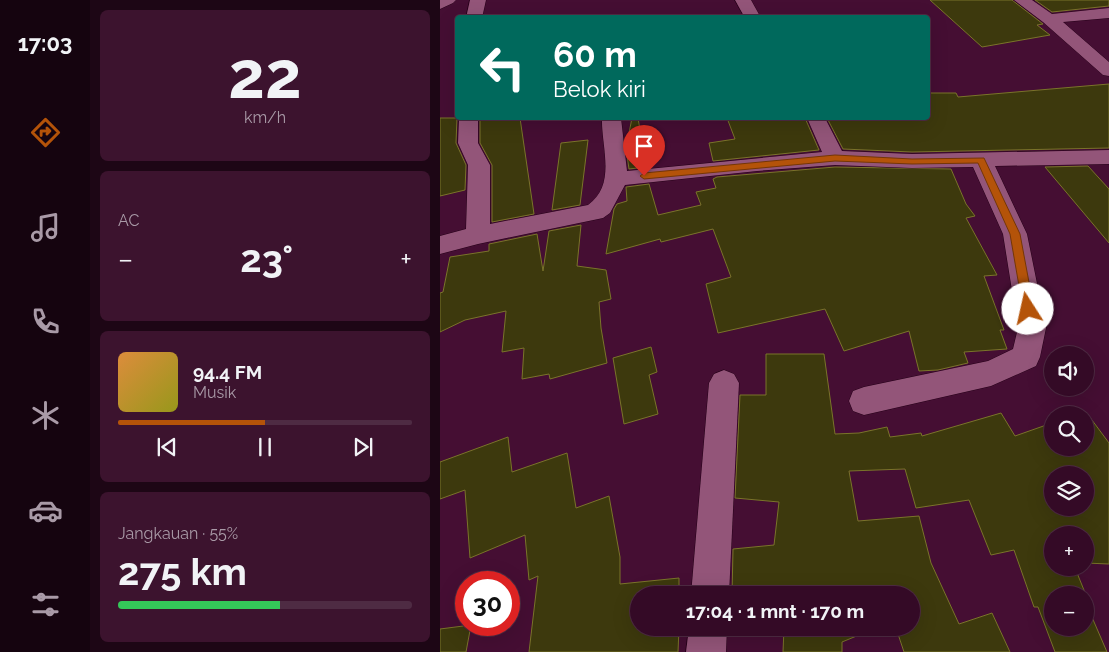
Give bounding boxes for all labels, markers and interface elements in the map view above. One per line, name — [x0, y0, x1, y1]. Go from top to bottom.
text: 17:03 — [18, 30, 72, 56]
text: 60 m — [553, 34, 637, 75]
icon: left — [470, 35, 535, 100]
text: 22 — [228, 37, 302, 113]
text: Belok kiri — [553, 76, 646, 102]
text: km/h — [244, 108, 286, 127]
icon: directions — [28, 115, 63, 150]
pin — [623, 125, 665, 176]
icon: arrive — [630, 132, 658, 160]
icon: music — [28, 210, 63, 245]
text: AC — [118, 211, 139, 230]
text: 23° — [240, 236, 293, 281]
text: − — [118, 243, 133, 276]
text: + — [400, 243, 412, 276]
position arrow — [1001, 282, 1053, 334]
icon: phone — [28, 304, 63, 339]
map controls — [1044, 346, 1094, 636]
button: sound — [1044, 346, 1094, 396]
text: 94.4 FM — [193, 361, 262, 383]
text: Musik — [193, 383, 236, 402]
icon: climate — [28, 398, 63, 433]
button: search — [1044, 406, 1094, 456]
icon: previous — [153, 433, 181, 461]
icon: pause — [251, 433, 279, 461]
icon: next — [349, 433, 377, 461]
button: layers — [1044, 466, 1094, 516]
icon: car — [28, 493, 63, 528]
text: Jangkauan · 55% — [118, 524, 238, 543]
button: + — [1044, 526, 1094, 576]
text: 275 km — [118, 549, 247, 594]
speed limit sign: 30 — [455, 571, 520, 636]
button: − — [1044, 586, 1094, 636]
icon: filters — [28, 587, 63, 622]
text: 17:04 · 1 mnt · 170 m — [686, 600, 864, 622]

